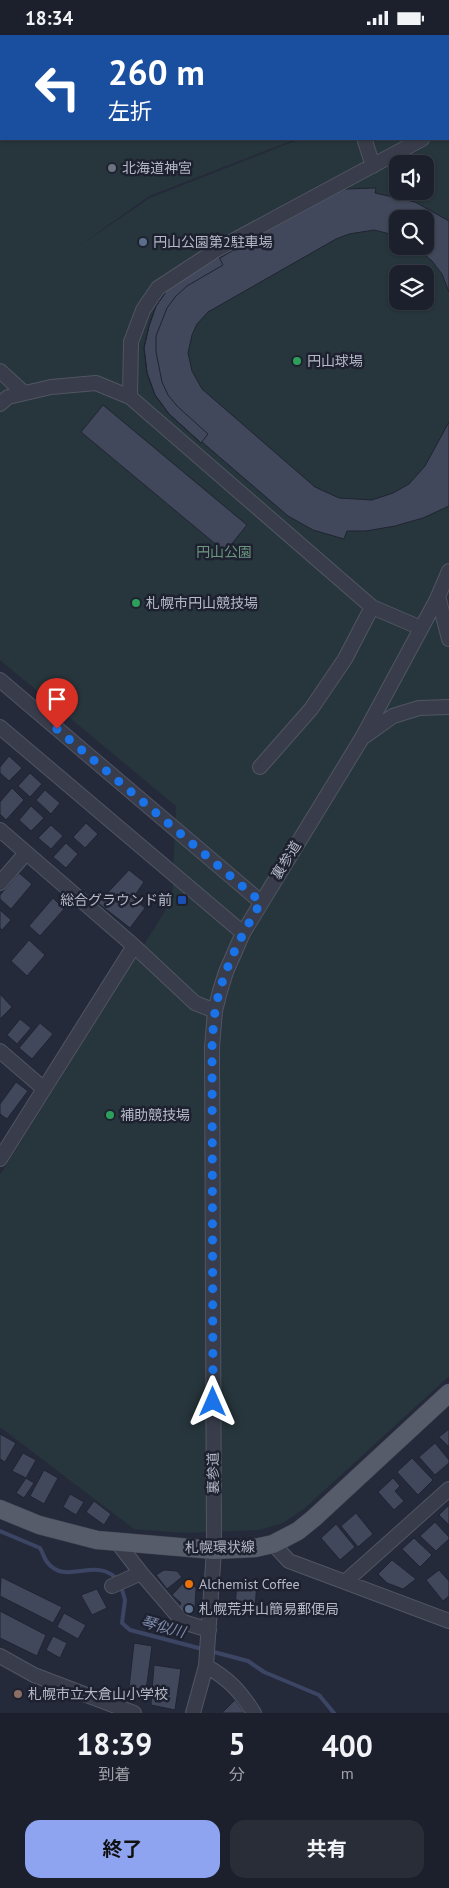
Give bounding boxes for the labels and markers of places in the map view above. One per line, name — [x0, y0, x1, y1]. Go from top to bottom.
place label: 北海道神宮 — [122, 159, 192, 177]
marker: 北海道神宮 — [106, 162, 118, 174]
place label: 円山公園第2駐車場 — [153, 233, 273, 251]
marker: 円山公園第2駐車場 — [137, 236, 149, 248]
place label: 円山球場 — [307, 352, 363, 370]
marker: 円山球場 — [291, 355, 303, 367]
place label: 札幌市円山競技場 — [146, 594, 258, 612]
marker: 札幌市円山競技場 — [130, 597, 142, 609]
pin — [36, 678, 78, 729]
place label: 総合グラウンド前 — [60, 891, 172, 909]
marker: 総合グラウンド前 — [176, 894, 188, 906]
place label: 補助競技場 — [120, 1106, 190, 1124]
marker: 補助競技場 — [104, 1109, 116, 1121]
place label: Alchemist Coffee — [199, 1575, 300, 1593]
marker: Alchemist Coffee — [183, 1578, 195, 1590]
place label: 札幌荒井山簡易郵便局 — [199, 1600, 339, 1618]
marker: 札幌荒井山簡易郵便局 — [183, 1603, 195, 1615]
place label: 札幌市立大倉山小学校 — [28, 1685, 168, 1703]
marker: 札幌市立大倉山小学校 — [12, 1688, 24, 1700]

